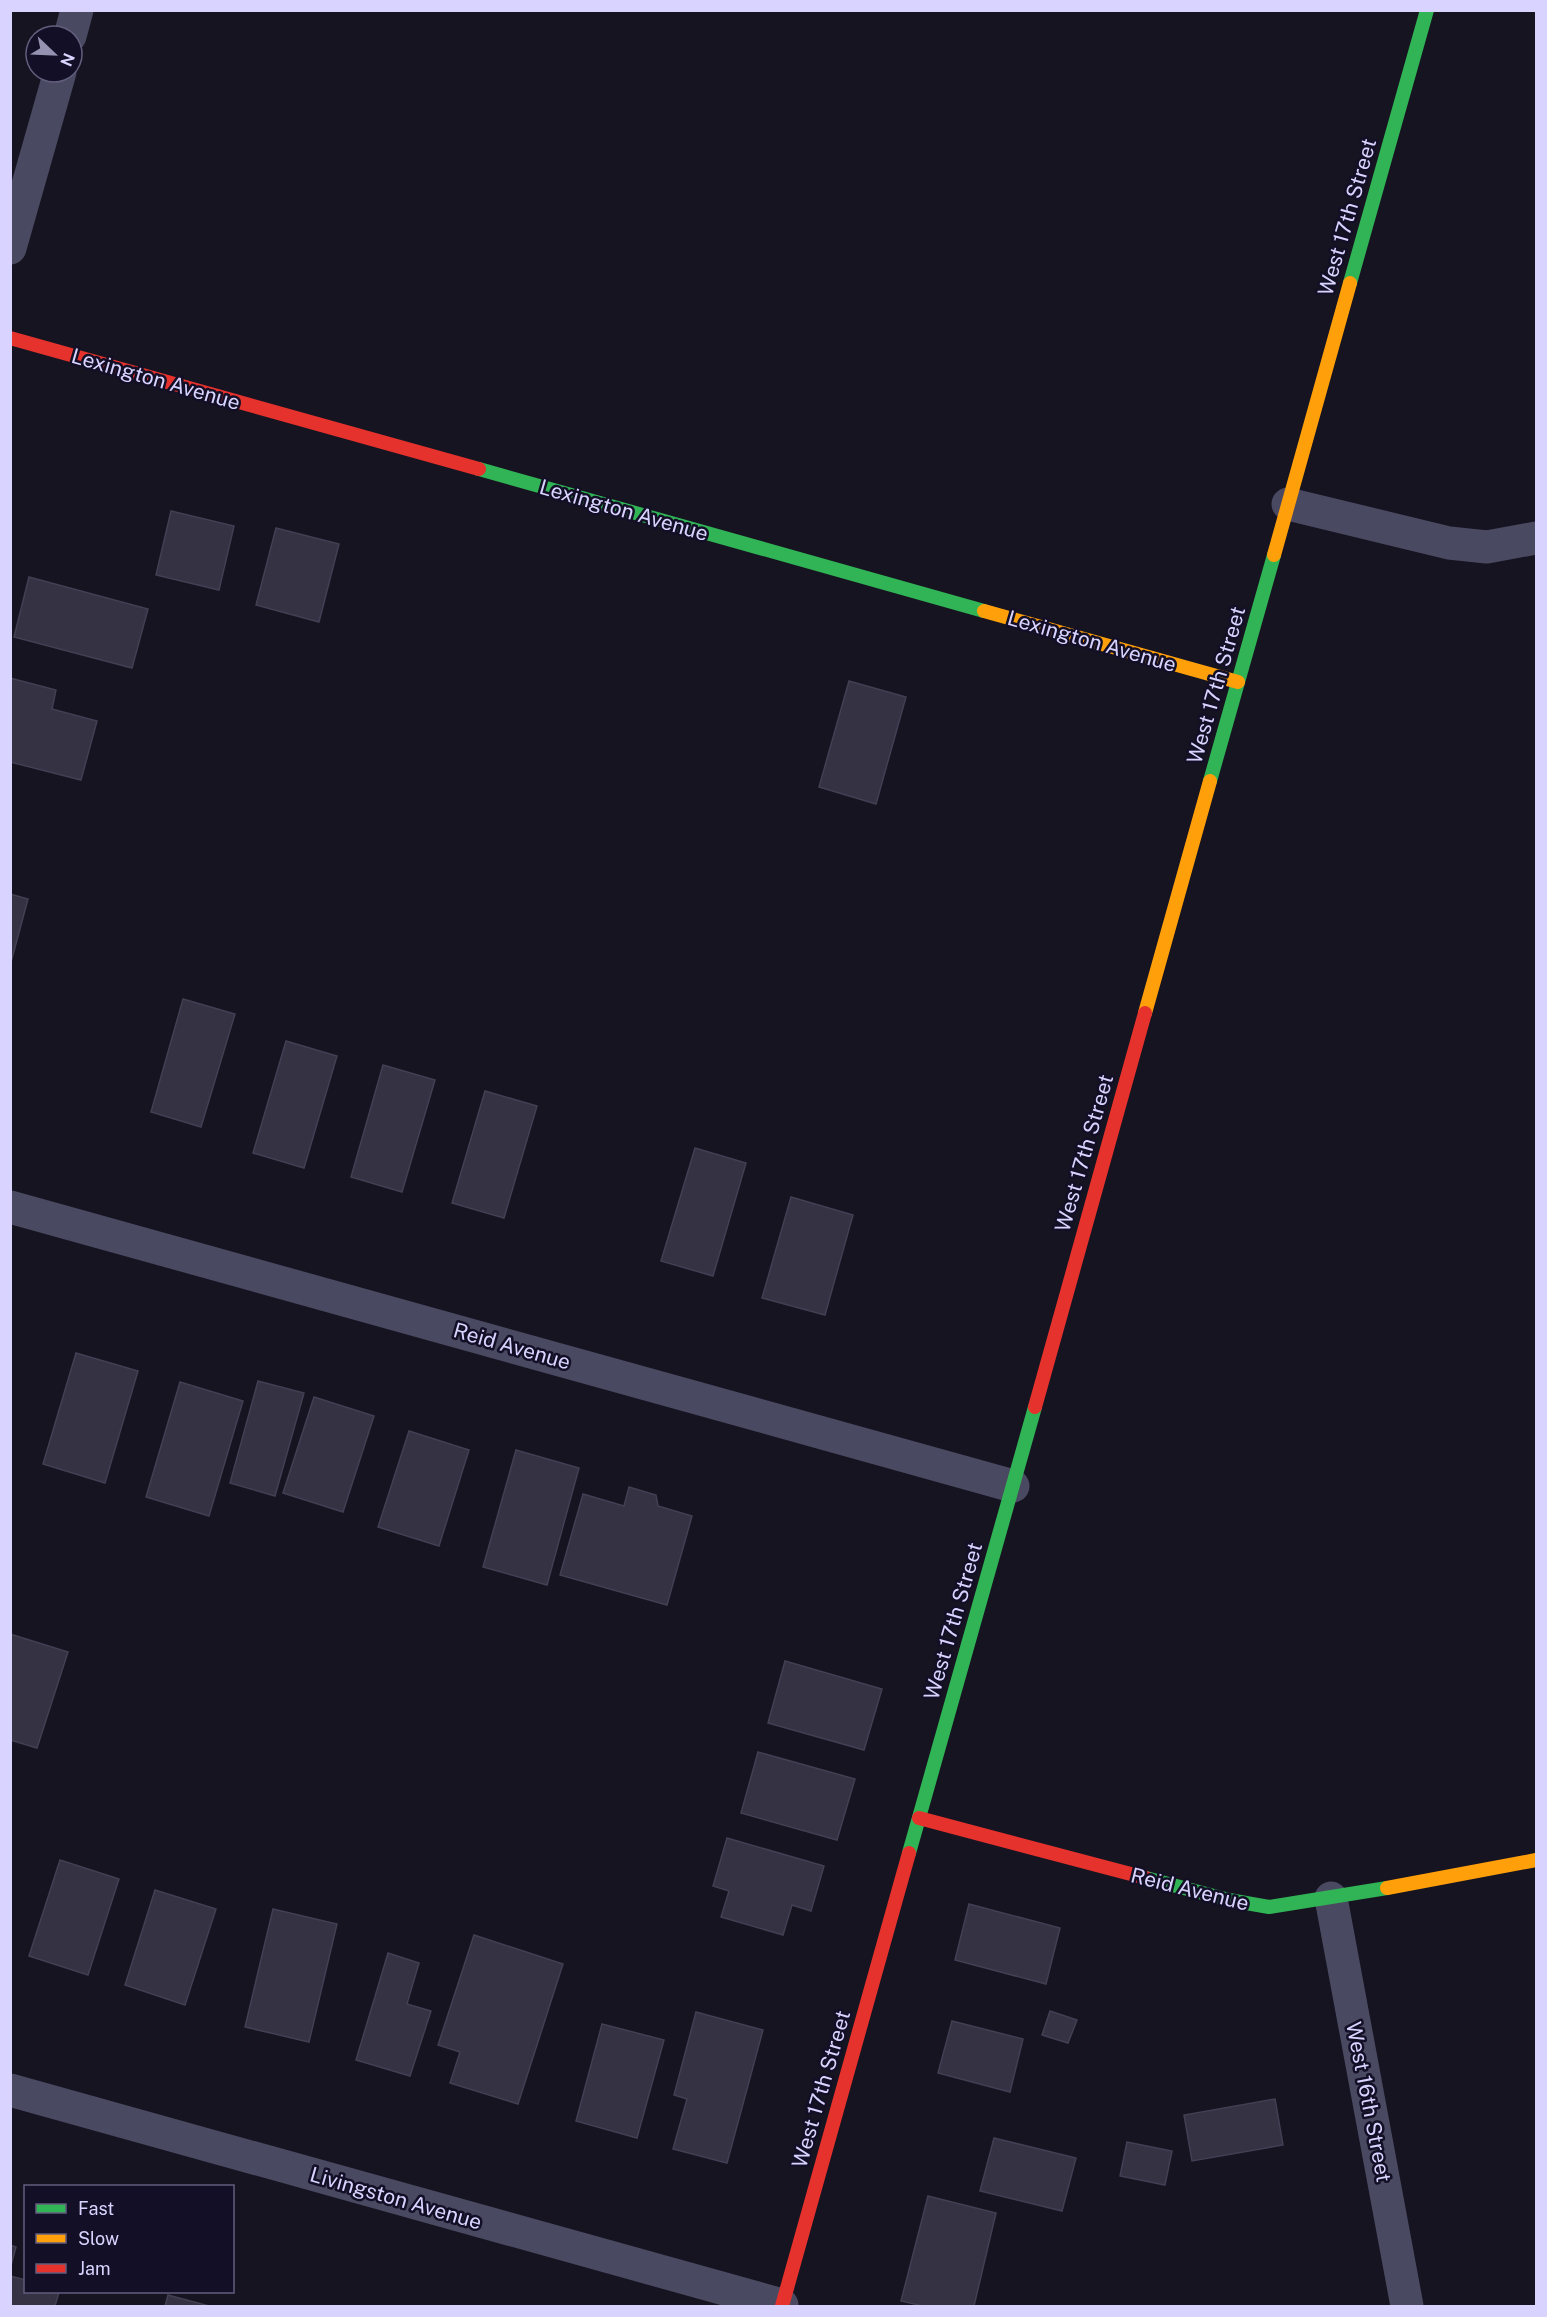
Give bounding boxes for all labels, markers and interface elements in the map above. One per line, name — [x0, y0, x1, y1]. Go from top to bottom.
north arrow — [24, 24, 84, 84]
text: N — [56, 50, 79, 69]
street label: West 17th Street — [1313, 135, 1381, 299]
street label: Lexington Avenue — [69, 343, 243, 415]
street label: Lexington Avenue — [537, 474, 711, 546]
street label: West 17th Street — [1182, 603, 1250, 767]
street label: Lexington Avenue — [1005, 605, 1179, 677]
street label: West 17th Street — [1050, 1071, 1118, 1235]
street label: Reid Avenue — [451, 1317, 573, 1375]
street label: West 17th Street — [919, 1539, 987, 1703]
street label: Reid Avenue — [1128, 1862, 1252, 1916]
street label: West 17th Street — [787, 2007, 855, 2171]
street label: West 16th Street — [1341, 2020, 1397, 2184]
street label: Livingston Avenue — [307, 2162, 485, 2234]
legend — [24, 2185, 234, 2293]
text: Fast — [78, 2198, 114, 2219]
text: Slow — [78, 2228, 119, 2249]
text: Jam — [78, 2258, 111, 2279]

